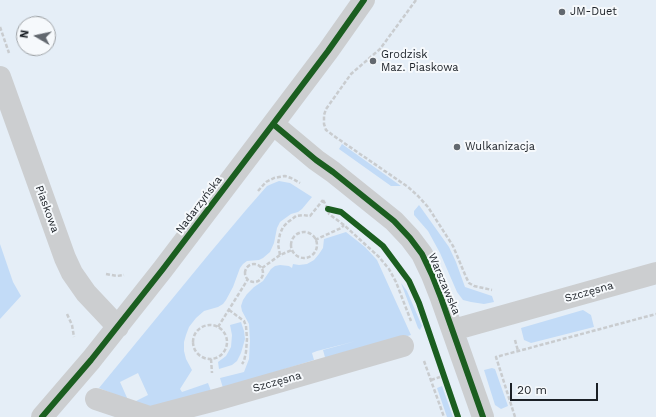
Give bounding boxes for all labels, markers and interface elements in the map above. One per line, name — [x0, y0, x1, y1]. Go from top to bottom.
place label: JM-Duet — [570, 5, 617, 19]
marker: JM-Duet — [557, 7, 567, 17]
north arrow — [16, 16, 56, 56]
text: N — [18, 29, 32, 39]
place label: Grodzisk Maz. Piaskowa — [381, 48, 459, 74]
marker: Grodzisk Maz. Piaskowa — [368, 56, 378, 66]
place label: Wulkanizacja — [465, 140, 535, 154]
marker: Wulkanizacja — [452, 142, 462, 152]
street label: Nadarzyńska — [173, 174, 225, 236]
street label: Piaskowa — [32, 184, 62, 234]
street label: Warszawska — [425, 251, 463, 317]
street label: Szczęsna — [563, 279, 615, 305]
street label: Szczęsna — [251, 369, 303, 395]
scale bar — [512, 375, 600, 401]
text: 20 m — [517, 383, 547, 397]

